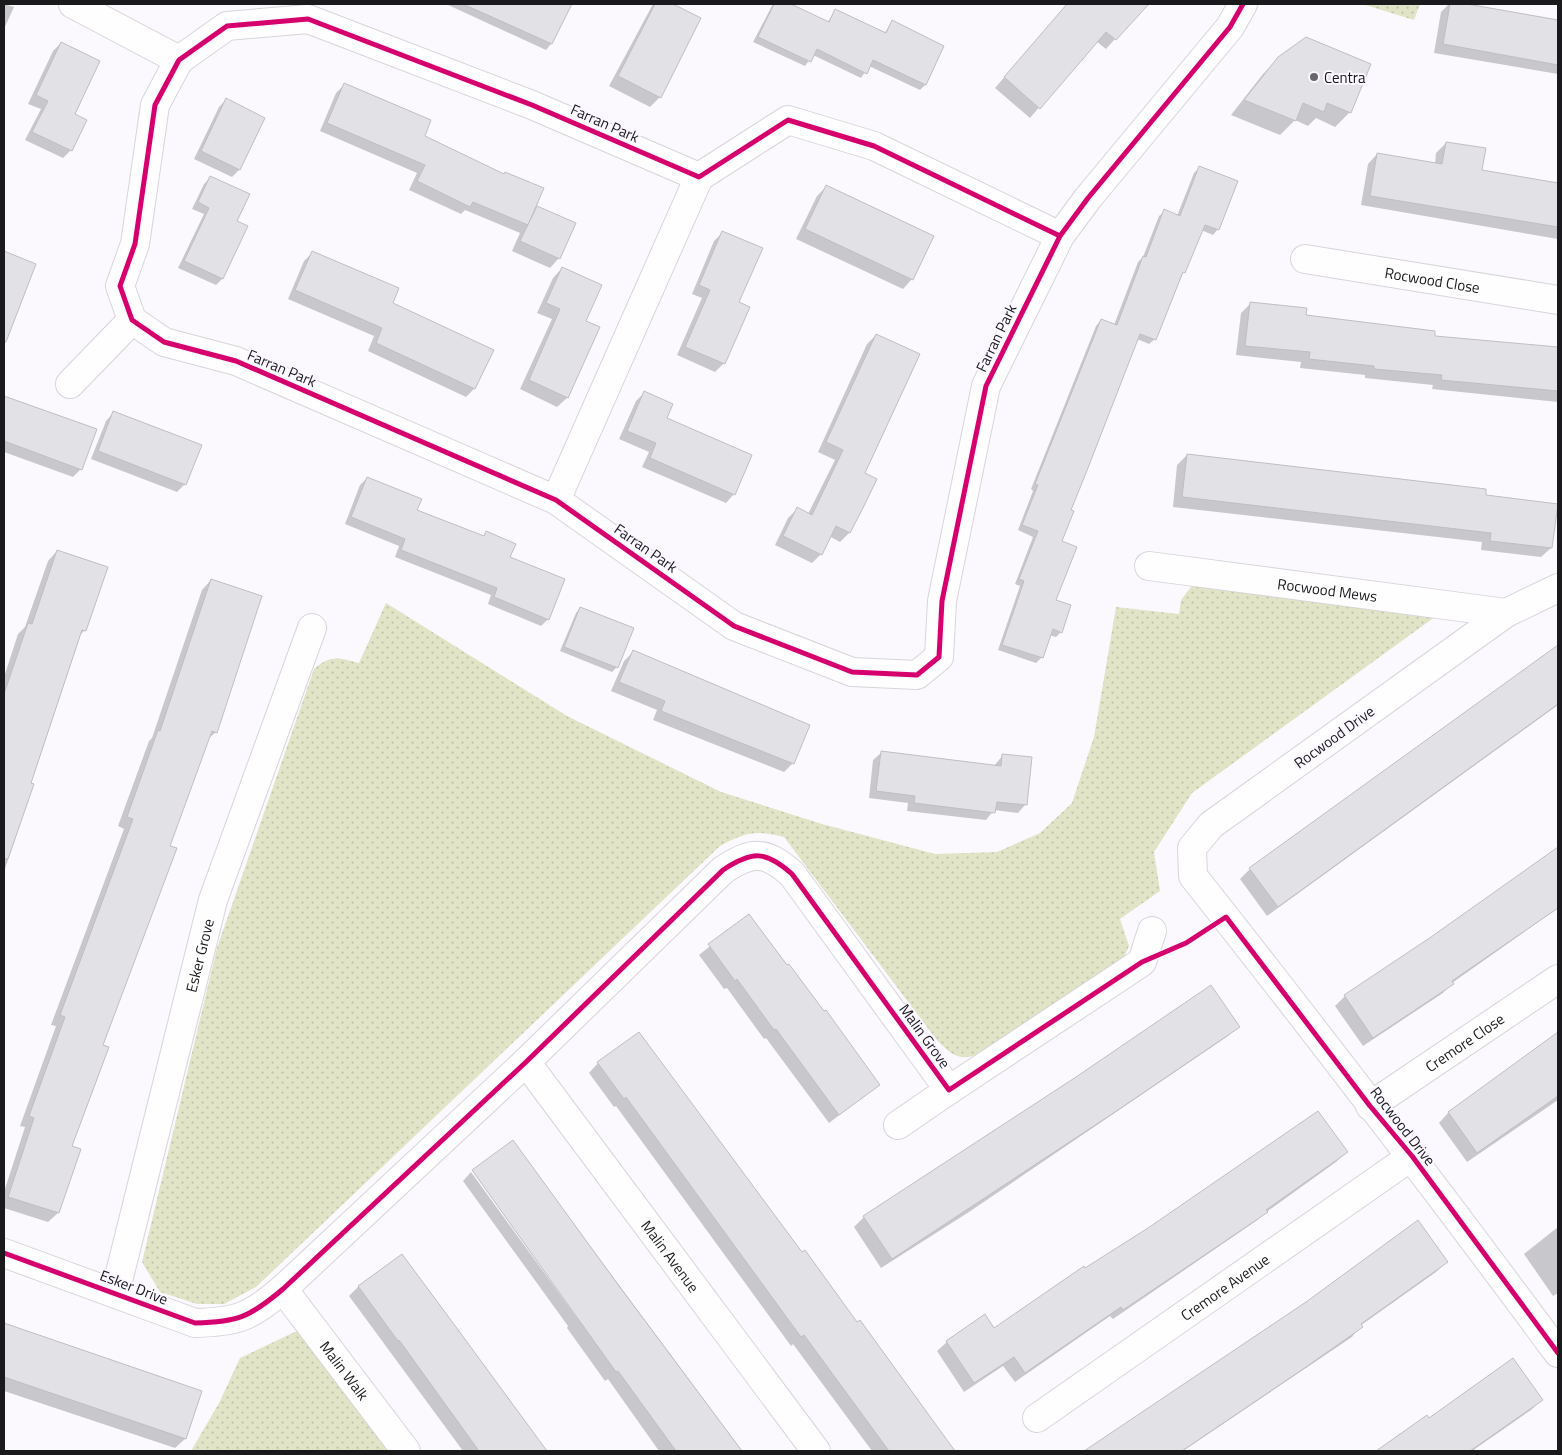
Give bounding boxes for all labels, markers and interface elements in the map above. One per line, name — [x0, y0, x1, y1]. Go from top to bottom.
place label: Centra — [1324, 66, 1366, 89]
marker: Centra — [1308, 71, 1320, 83]
street label: Farran Park — [567, 98, 643, 148]
street label: Rocwood Close — [1383, 261, 1482, 299]
street label: Farran Park — [970, 300, 1022, 376]
street label: Farran Park — [244, 343, 320, 393]
street label: Farran Park — [610, 518, 682, 578]
street label: Rocwood Mews — [1276, 572, 1379, 607]
street label: Rocwood Drive — [1289, 700, 1379, 774]
street label: Esker Grove — [179, 916, 219, 995]
street label: Malin Grove — [894, 999, 956, 1073]
street label: Cremore Close — [1420, 1007, 1509, 1077]
street label: Rocwood Drive — [1365, 1082, 1441, 1170]
street label: Malin Avenue — [636, 1215, 705, 1297]
street label: Cremore Avenue — [1175, 1248, 1274, 1326]
street label: Esker Drive — [97, 1264, 171, 1310]
street label: Malin Walk — [315, 1336, 375, 1405]

